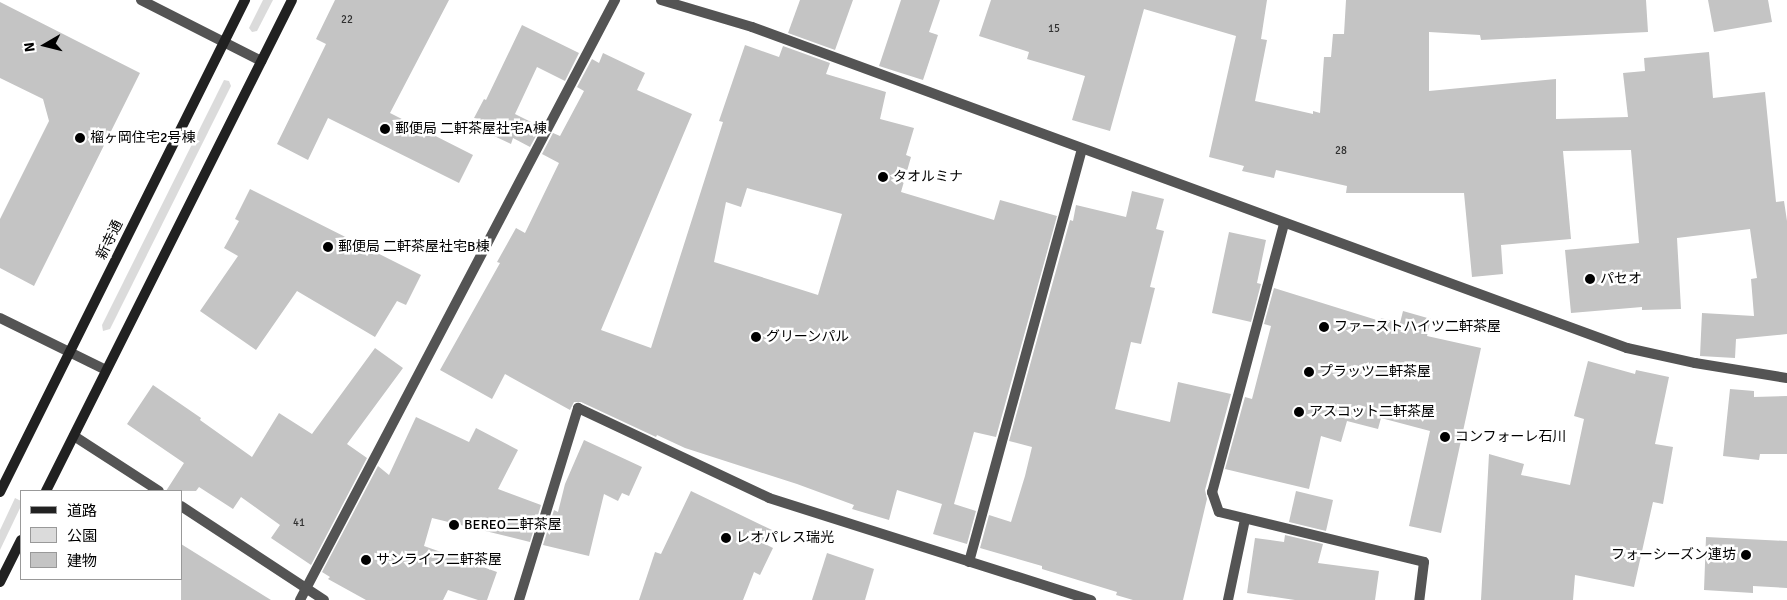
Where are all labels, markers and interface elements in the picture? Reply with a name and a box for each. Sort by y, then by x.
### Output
house number: 22 [341,13,353,27]
north arrow [20,20,70,70]
house number: 15 [1048,22,1060,36]
text: N [21,41,39,53]
place label: 郵便局 二軒茶屋社宅A棟 [395,121,547,137]
marker: 郵便局 二軒茶屋社宅A棟 [379,123,391,135]
place label: 榴ヶ岡住宅2号棟 [90,130,196,146]
marker: 榴ヶ岡住宅2号棟 [74,132,86,144]
house number: 28 [1335,144,1347,158]
place label: タオルミナ [893,169,963,185]
marker: タオルミナ [877,171,889,183]
street label: 新寺通 [93,217,127,263]
place label: 郵便局 二軒茶屋社宅B棟 [338,239,490,255]
marker: 郵便局 二軒茶屋社宅B棟 [322,241,334,253]
place label: パセオ [1600,271,1642,287]
marker: パセオ [1584,273,1596,285]
place label: ファーストハイツ二軒茶屋 [1334,319,1502,335]
marker: ファーストハイツ二軒茶屋 [1318,321,1330,333]
place label: グリーンパル [766,329,850,345]
marker: グリーンパル [750,331,762,343]
place label: プラッツ二軒茶屋 [1319,364,1431,380]
marker: プラッツ二軒茶屋 [1303,366,1315,378]
place label: アスコット二軒茶屋 [1309,404,1435,420]
marker: アスコット二軒茶屋 [1293,406,1305,418]
place label: コンフォーレ石川 [1455,429,1567,445]
marker: コンフォーレ石川 [1439,431,1451,443]
legend [20,490,182,580]
text: 道路 [67,502,97,520]
house number: 41 [293,516,305,530]
place label: BEREO二軒茶屋 [464,517,562,533]
marker: BEREO二軒茶屋 [448,519,460,531]
text: 公園 [67,527,97,545]
place label: レオパレス瑞光 [736,530,834,546]
marker: レオパレス瑞光 [720,532,732,544]
place label: フォーシーズン連坊 [1610,547,1736,563]
marker: フォーシーズン連坊 [1740,549,1752,561]
text: 建物 [67,552,97,570]
place label: サンライフ二軒茶屋 [376,552,502,568]
marker: サンライフ二軒茶屋 [360,554,372,566]

